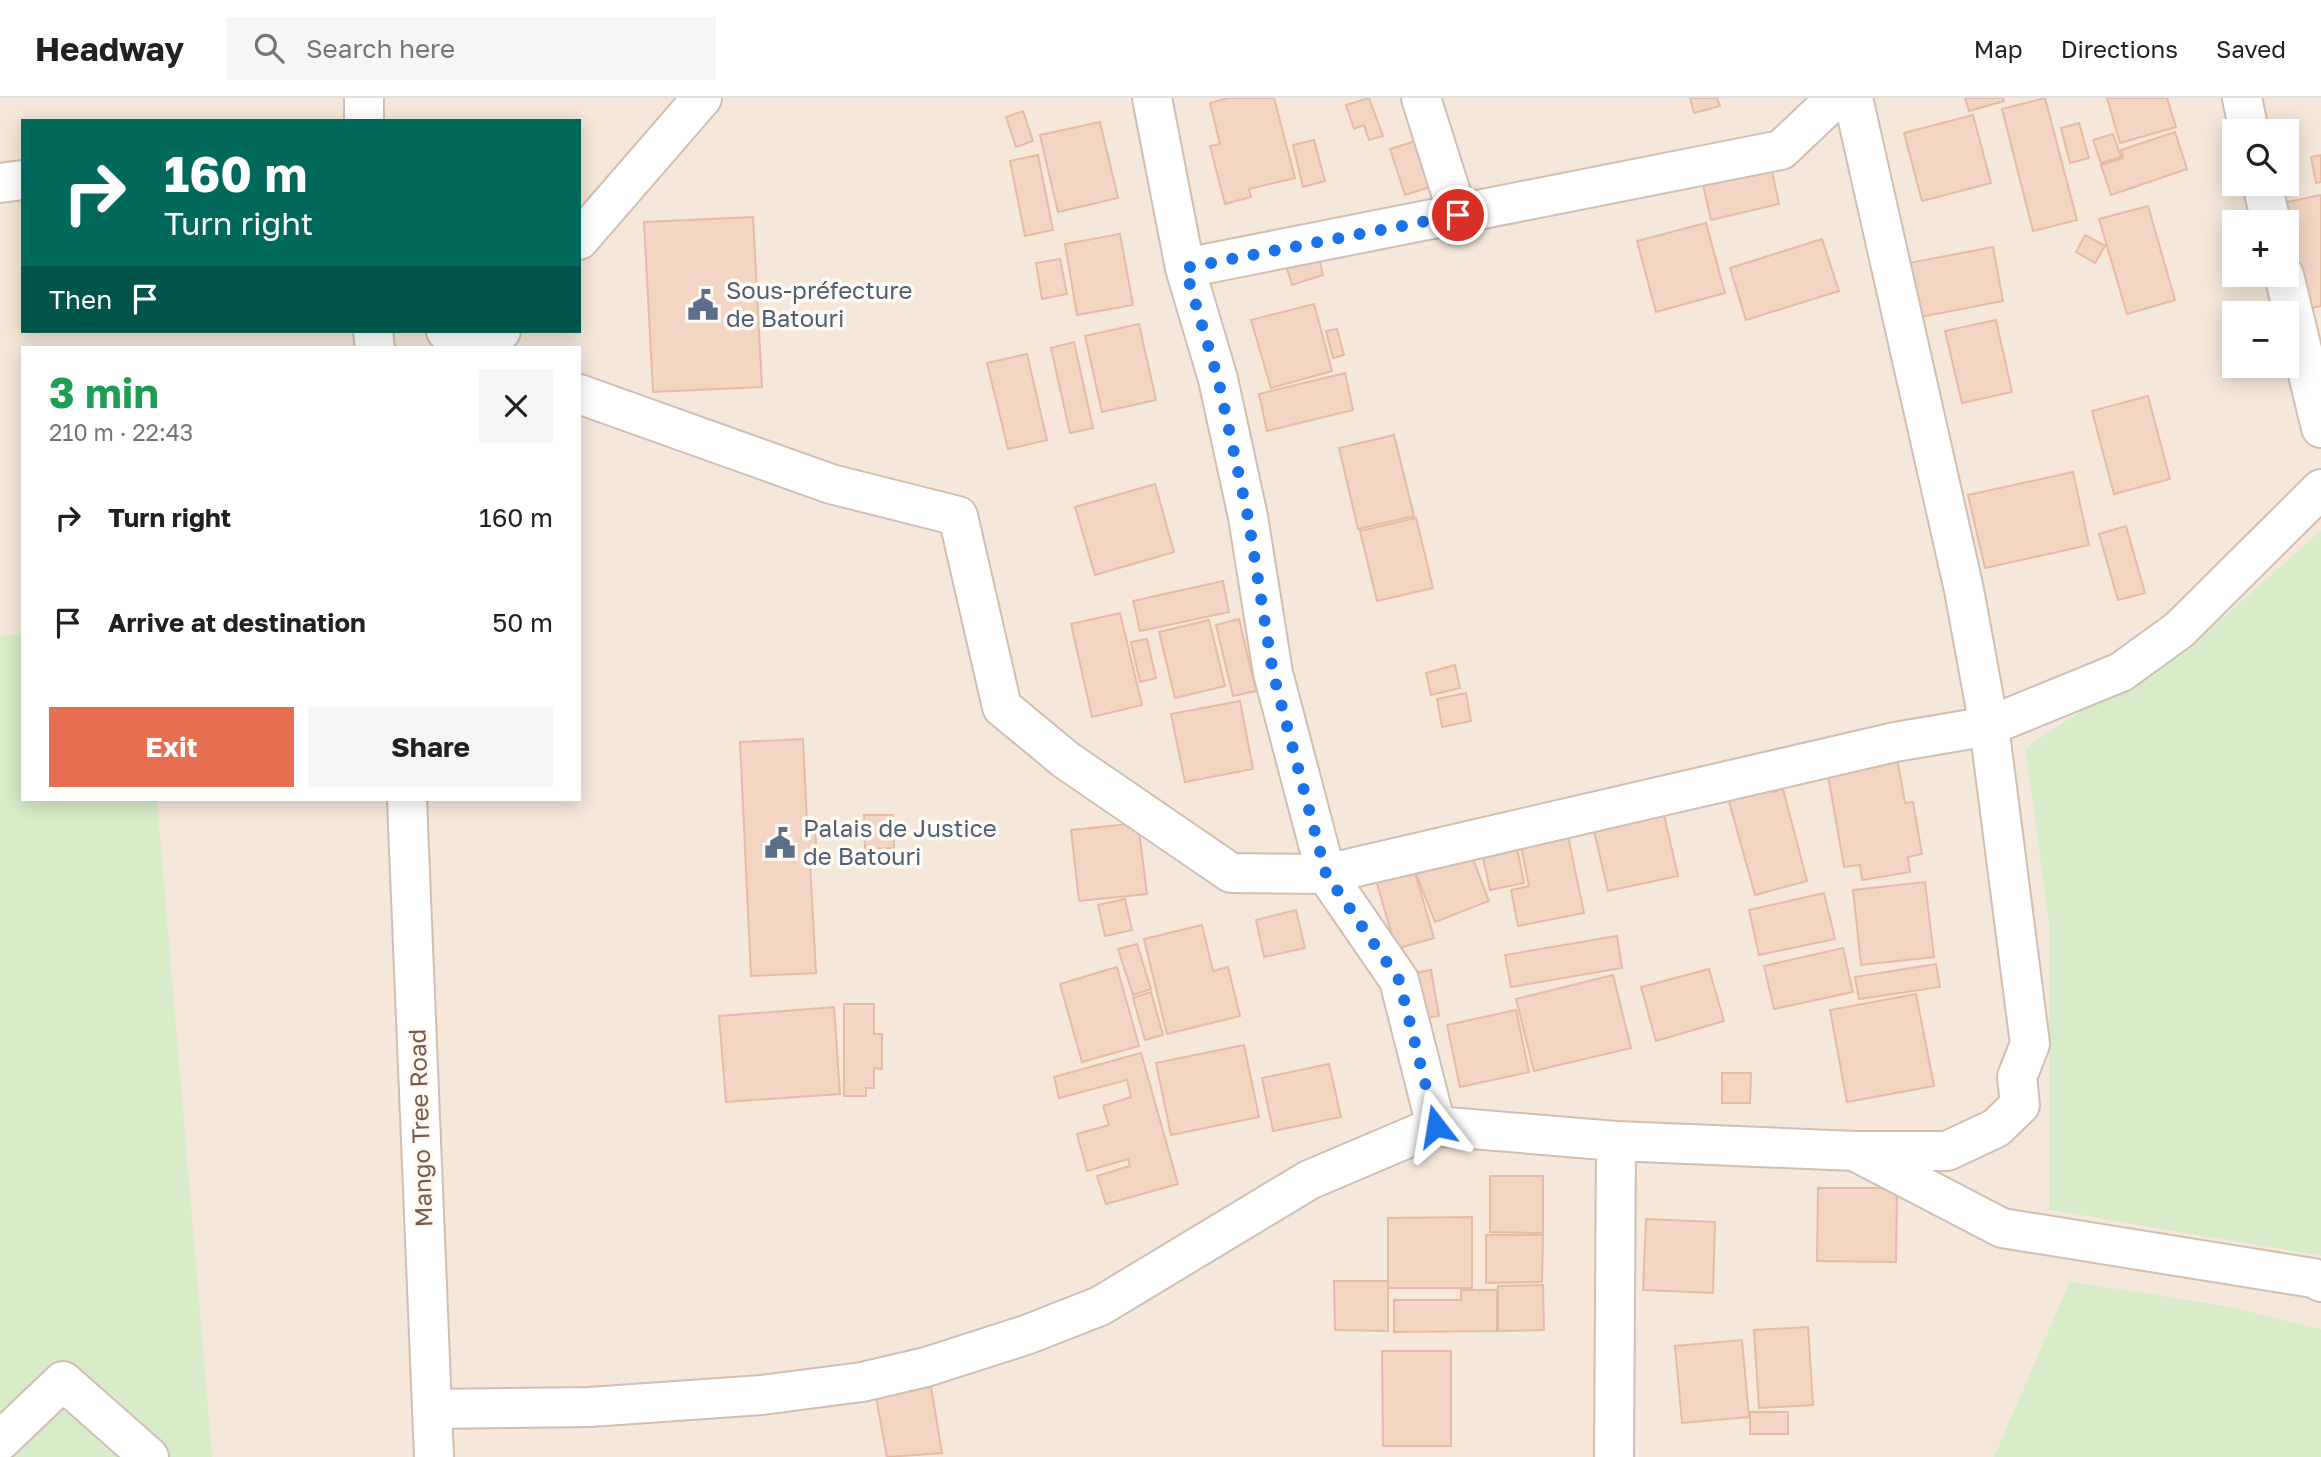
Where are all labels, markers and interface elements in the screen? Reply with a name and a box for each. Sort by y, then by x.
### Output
search box [226,17,716,80]
text: Headway [35,29,184,68]
icon: search [250,29,288,67]
text: Search here [306,33,455,64]
text: Map [1974,34,2023,63]
text: Directions [2061,34,2178,63]
text: Saved [2216,34,2286,63]
map controls [2222,119,2299,378]
button: search [2222,119,2299,196]
text: 160 m [164,144,307,203]
icon: right [49,147,140,238]
pin [1428,185,1488,245]
icon: arrive [1439,196,1477,234]
text: Turn right [164,204,313,242]
button: + [2222,210,2299,287]
place label: Sous-préfecture de Batouri [726,275,912,332]
icon: arrive [126,280,164,318]
text: Then [49,284,112,315]
public building icon: Sous-préfecture de Batouri [686,288,720,322]
button: − [2222,301,2299,378]
text: 3 min [49,367,159,417]
button: close [479,369,553,443]
text: 210 m · 22:43 [49,418,193,446]
icon: right [49,499,87,537]
text: Turn right [108,502,231,533]
text: 160 m [479,502,553,533]
icon: arrive [49,604,87,642]
text: Arrive at destination [108,607,366,638]
text: 50 m [492,607,553,638]
button: Exit [49,707,294,787]
button: Share [308,707,553,787]
place label: Palais de Justice de Batouri [803,813,997,870]
public building icon: Palais de Justice de Batouri [763,826,797,860]
street label: Mango Tree Road [402,1028,437,1228]
position arrow [1399,1089,1473,1163]

